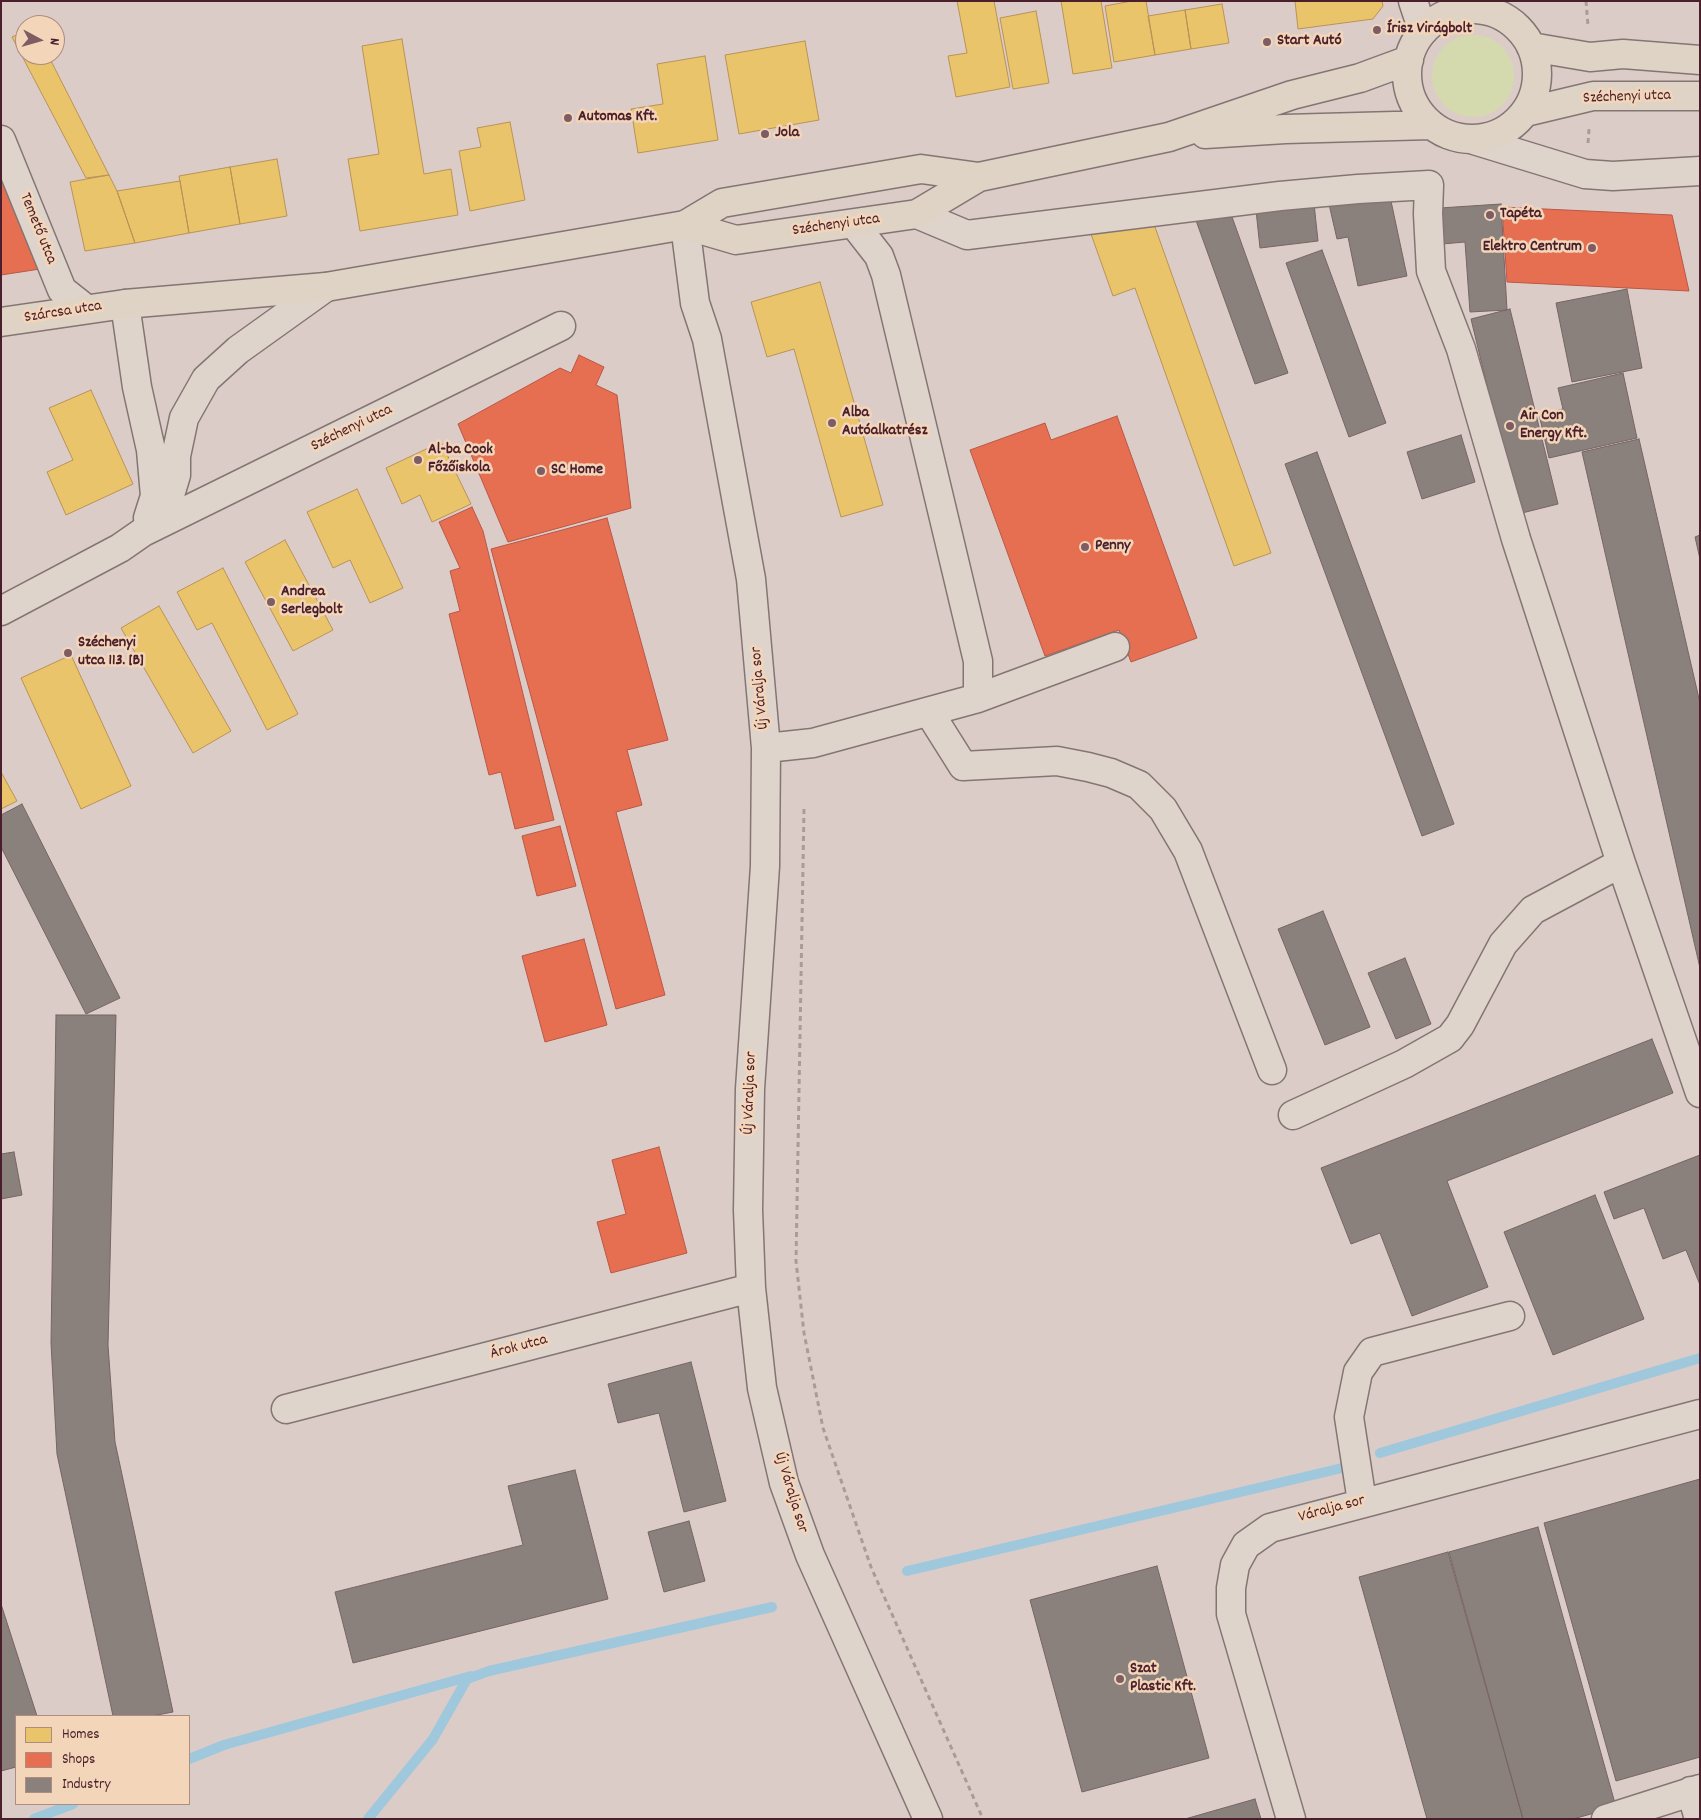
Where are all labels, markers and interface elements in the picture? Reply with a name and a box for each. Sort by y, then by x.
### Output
north arrow [15,15,65,65]
place label: Írisz Virágbolt [1387,20,1472,40]
marker: Írisz Virágbolt [1371,24,1383,36]
place label: Start Autó [1277,32,1342,52]
marker: Start Autó [1261,36,1273,48]
text: N [44,37,64,46]
street label: Széchenyi utca [1583,87,1671,109]
place label: Automas Kft. [578,108,657,128]
marker: Automas Kft. [562,112,574,124]
place label: Jola [775,124,799,144]
marker: Jola [759,128,771,140]
street label: Temető utca [14,191,60,267]
place label: Tapéta [1500,205,1542,225]
marker: Tapéta [1484,209,1496,221]
street label: Széchenyi utca [791,210,881,242]
place label: Elektro Centrum [1483,238,1582,258]
marker: Elektro Centrum [1586,242,1598,254]
street label: Szárcsa utca [23,297,103,329]
street label: Széchenyi utca [308,401,396,457]
place label: Alba Autóalkatrész [842,404,928,442]
place label: Air Con Energy Kft. [1520,407,1586,445]
marker: Alba Autóalkatrész [826,417,838,429]
marker: Air Con Energy Kft. [1504,420,1516,432]
place label: Al-ba Cook Főzőiskola [428,441,493,479]
marker: Al-ba Cook Főzőiskola [412,454,424,466]
place label: SC Home [551,461,603,481]
marker: SC Home [535,465,547,477]
place label: Penny [1095,537,1131,557]
marker: Penny [1079,541,1091,553]
place label: Andrea Serlegbolt [281,583,343,621]
marker: Andrea Serlegbolt [265,596,277,608]
place label: Széchenyi utca 113. [B] [78,634,144,672]
street label: Új Váralja sor [748,646,774,730]
marker: Széchenyi utca 113. [B] [62,647,74,659]
street label: Új Váralja sor [740,1051,762,1135]
street label: Árok utca [488,1331,550,1365]
street label: Új Váralja sor [769,1450,811,1536]
street label: Váralja sor [1297,1492,1367,1528]
place label: Szat Plastic Kft. [1130,1660,1196,1698]
marker: Szat Plastic Kft. [1114,1673,1126,1685]
legend [15,1715,190,1805]
text: Homes [62,1724,100,1746]
text: Shops [62,1749,95,1771]
text: Industry [62,1774,111,1796]

